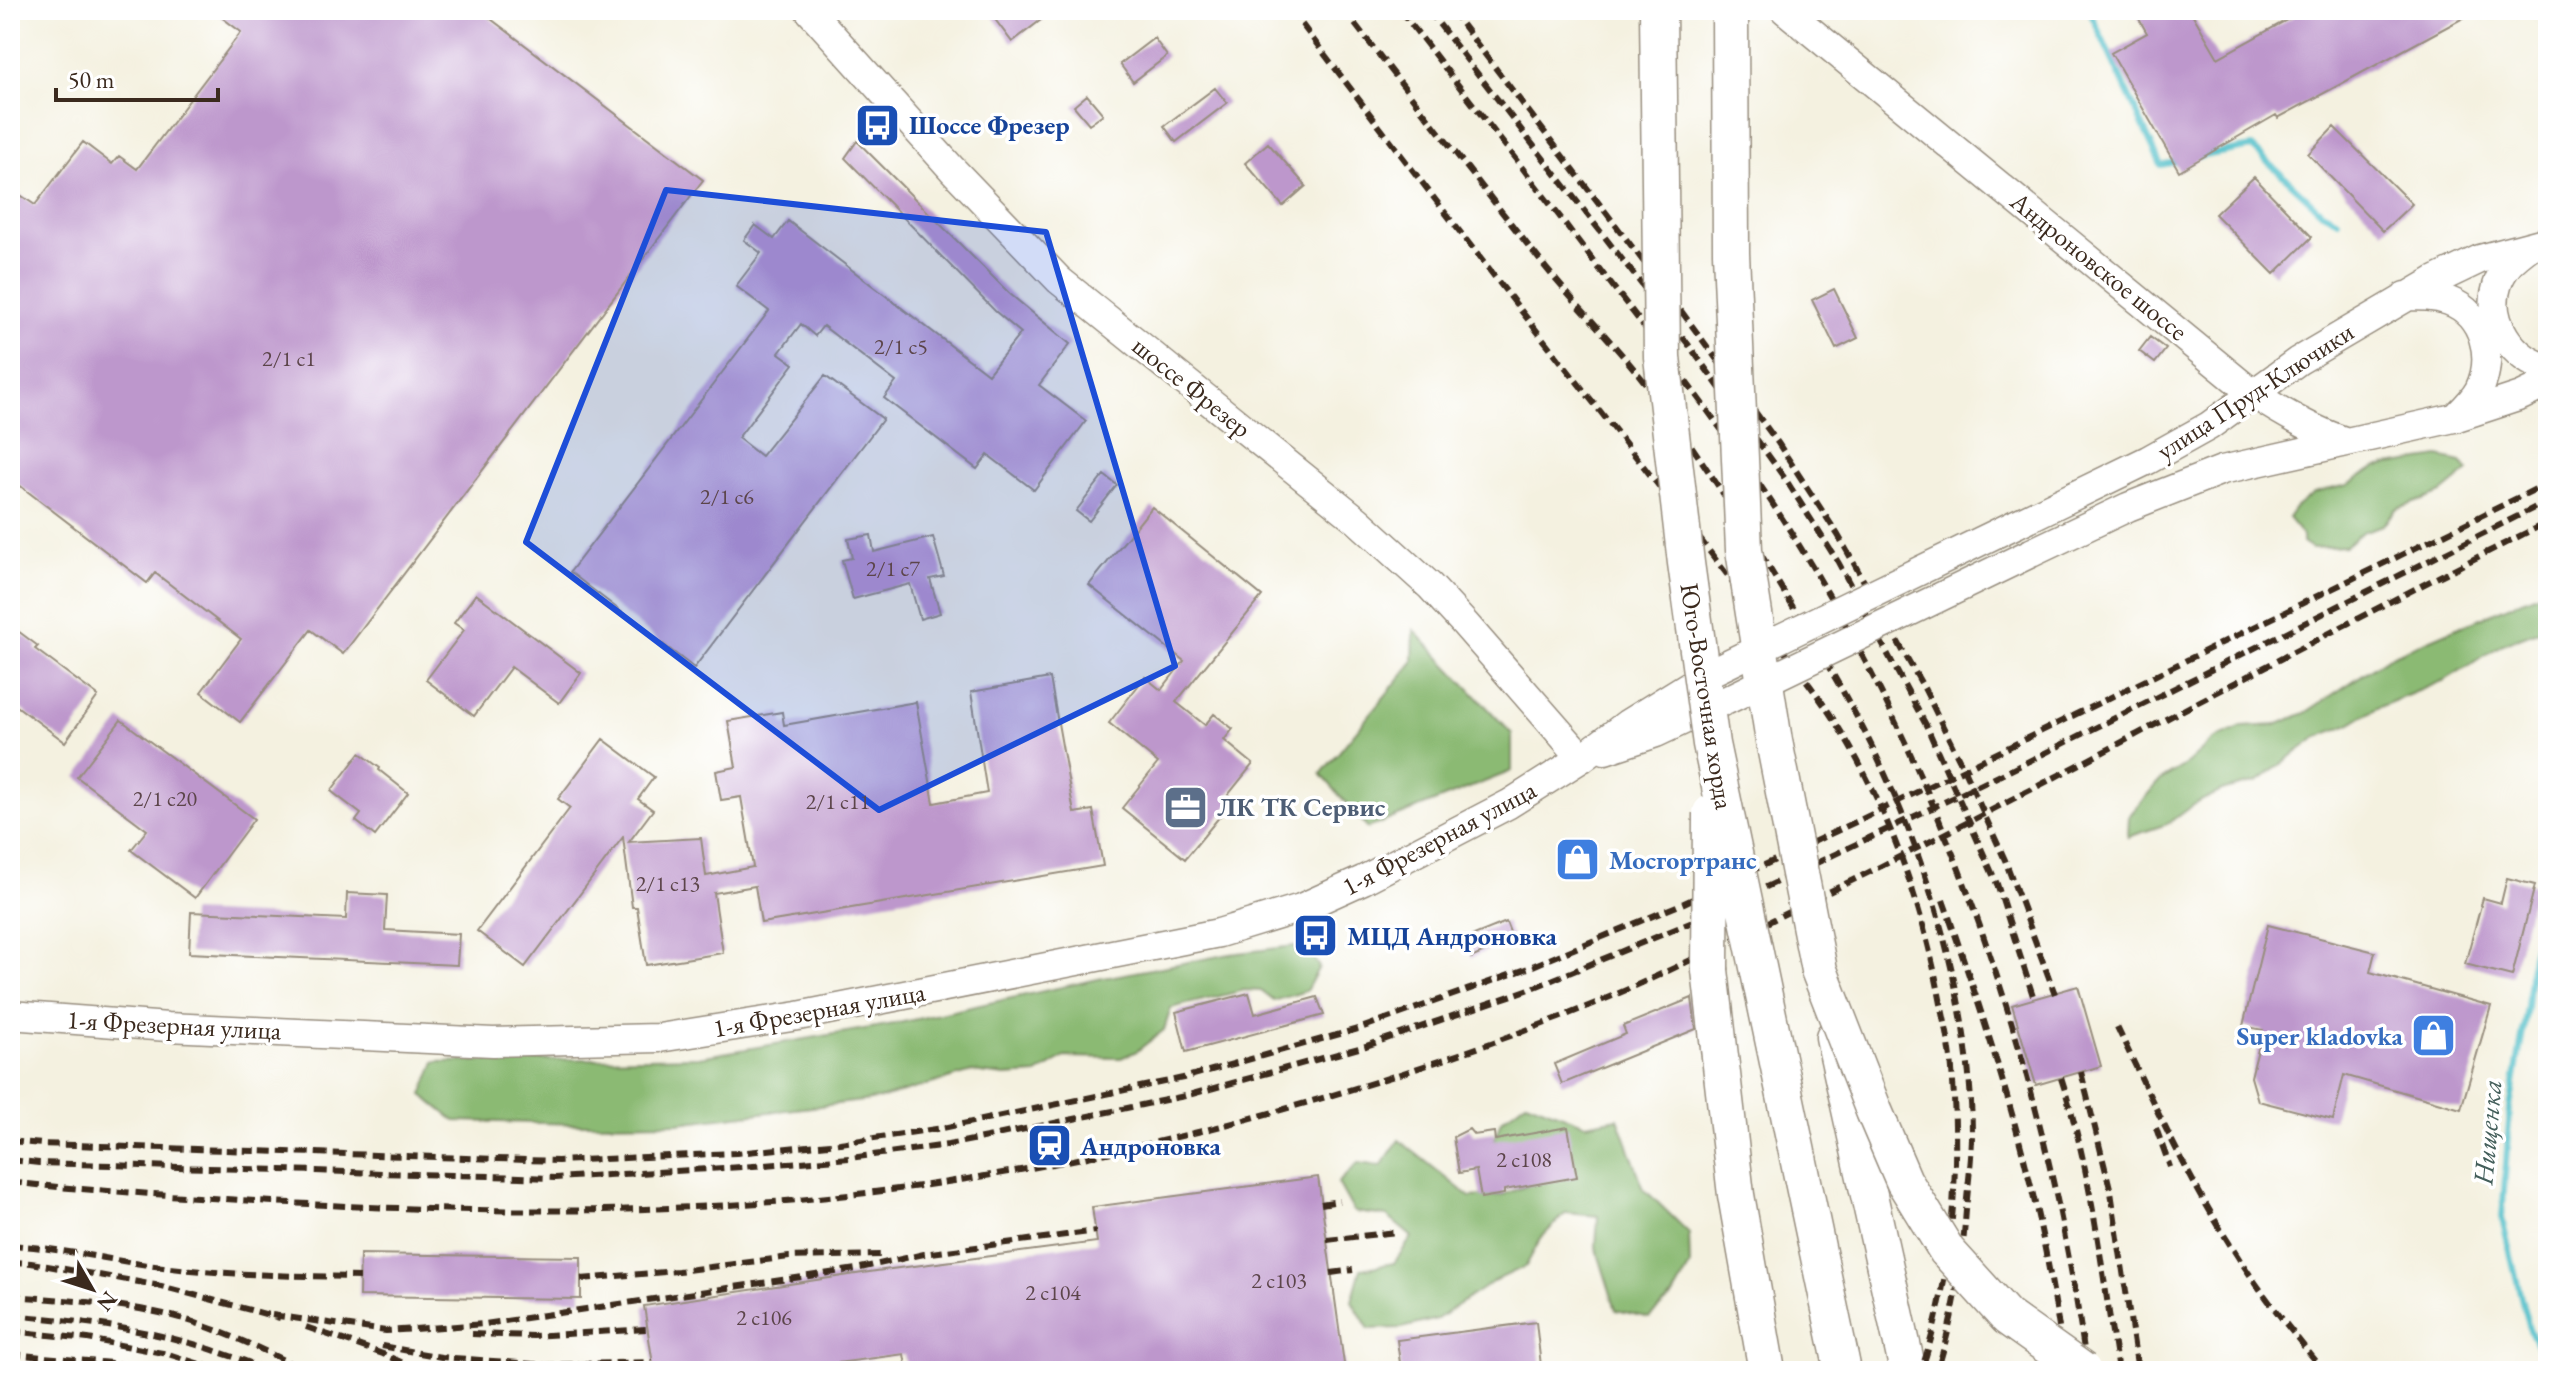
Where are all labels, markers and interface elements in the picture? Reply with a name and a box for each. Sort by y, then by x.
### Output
scale bar [56,52,218,102]
text: 50 m [68,64,115,95]
bus stop icon: Шоссе Фрезер [854,101,902,149]
place label: Шоссе Фрезер [909,108,1070,142]
street label: Андроновское шоссе [2003,183,2195,348]
street label: улица Пруд-Ключики [2150,314,2360,467]
street label: шоссе Фрезер [1126,329,1258,445]
house number: 2/1 с5 [874,332,928,361]
house number: 2/1 с1 [262,344,316,373]
house number: 2/1 с6 [700,482,754,511]
house number: 2/1 с7 [866,554,920,583]
street label: Юго-Восточная хорда [1672,580,1742,812]
street label: 1-я Фрезерная улица [1336,772,1542,903]
office icon: ЛК ТК Сервис [1162,783,1210,831]
house number: 2/1 c20 [133,784,198,813]
house number: 2/1 с11 [806,787,870,816]
place label: ЛК ТК Сервис [1217,790,1386,824]
shop icon: Мосгортранс [1554,836,1602,884]
place label: Мосгортранс [1609,843,1757,877]
house number: 2/1 с13 [636,869,700,898]
bus stop icon: МЦД Андроновка [1292,912,1340,960]
place label: МЦД Андроновка [1347,919,1558,953]
street label: 1-я Фрезерная улица [710,974,928,1045]
street label: 1-я Фрезерная улица [66,1002,283,1048]
shop icon: Super kladovka [2410,1012,2458,1060]
place label: Super kladovka [2236,1019,2404,1053]
water label: Нищенка [2464,1078,2510,1187]
station icon: Андроновка [1025,1122,1073,1170]
place label: Андроновка [1079,1129,1222,1163]
house number: 2 с108 [1496,1145,1552,1174]
north arrow [52,1249,132,1329]
house number: 2 с103 [1251,1266,1307,1295]
house number: 2 с104 [1025,1278,1081,1307]
text: N [90,1285,124,1317]
house number: 2 с106 [736,1303,792,1332]

